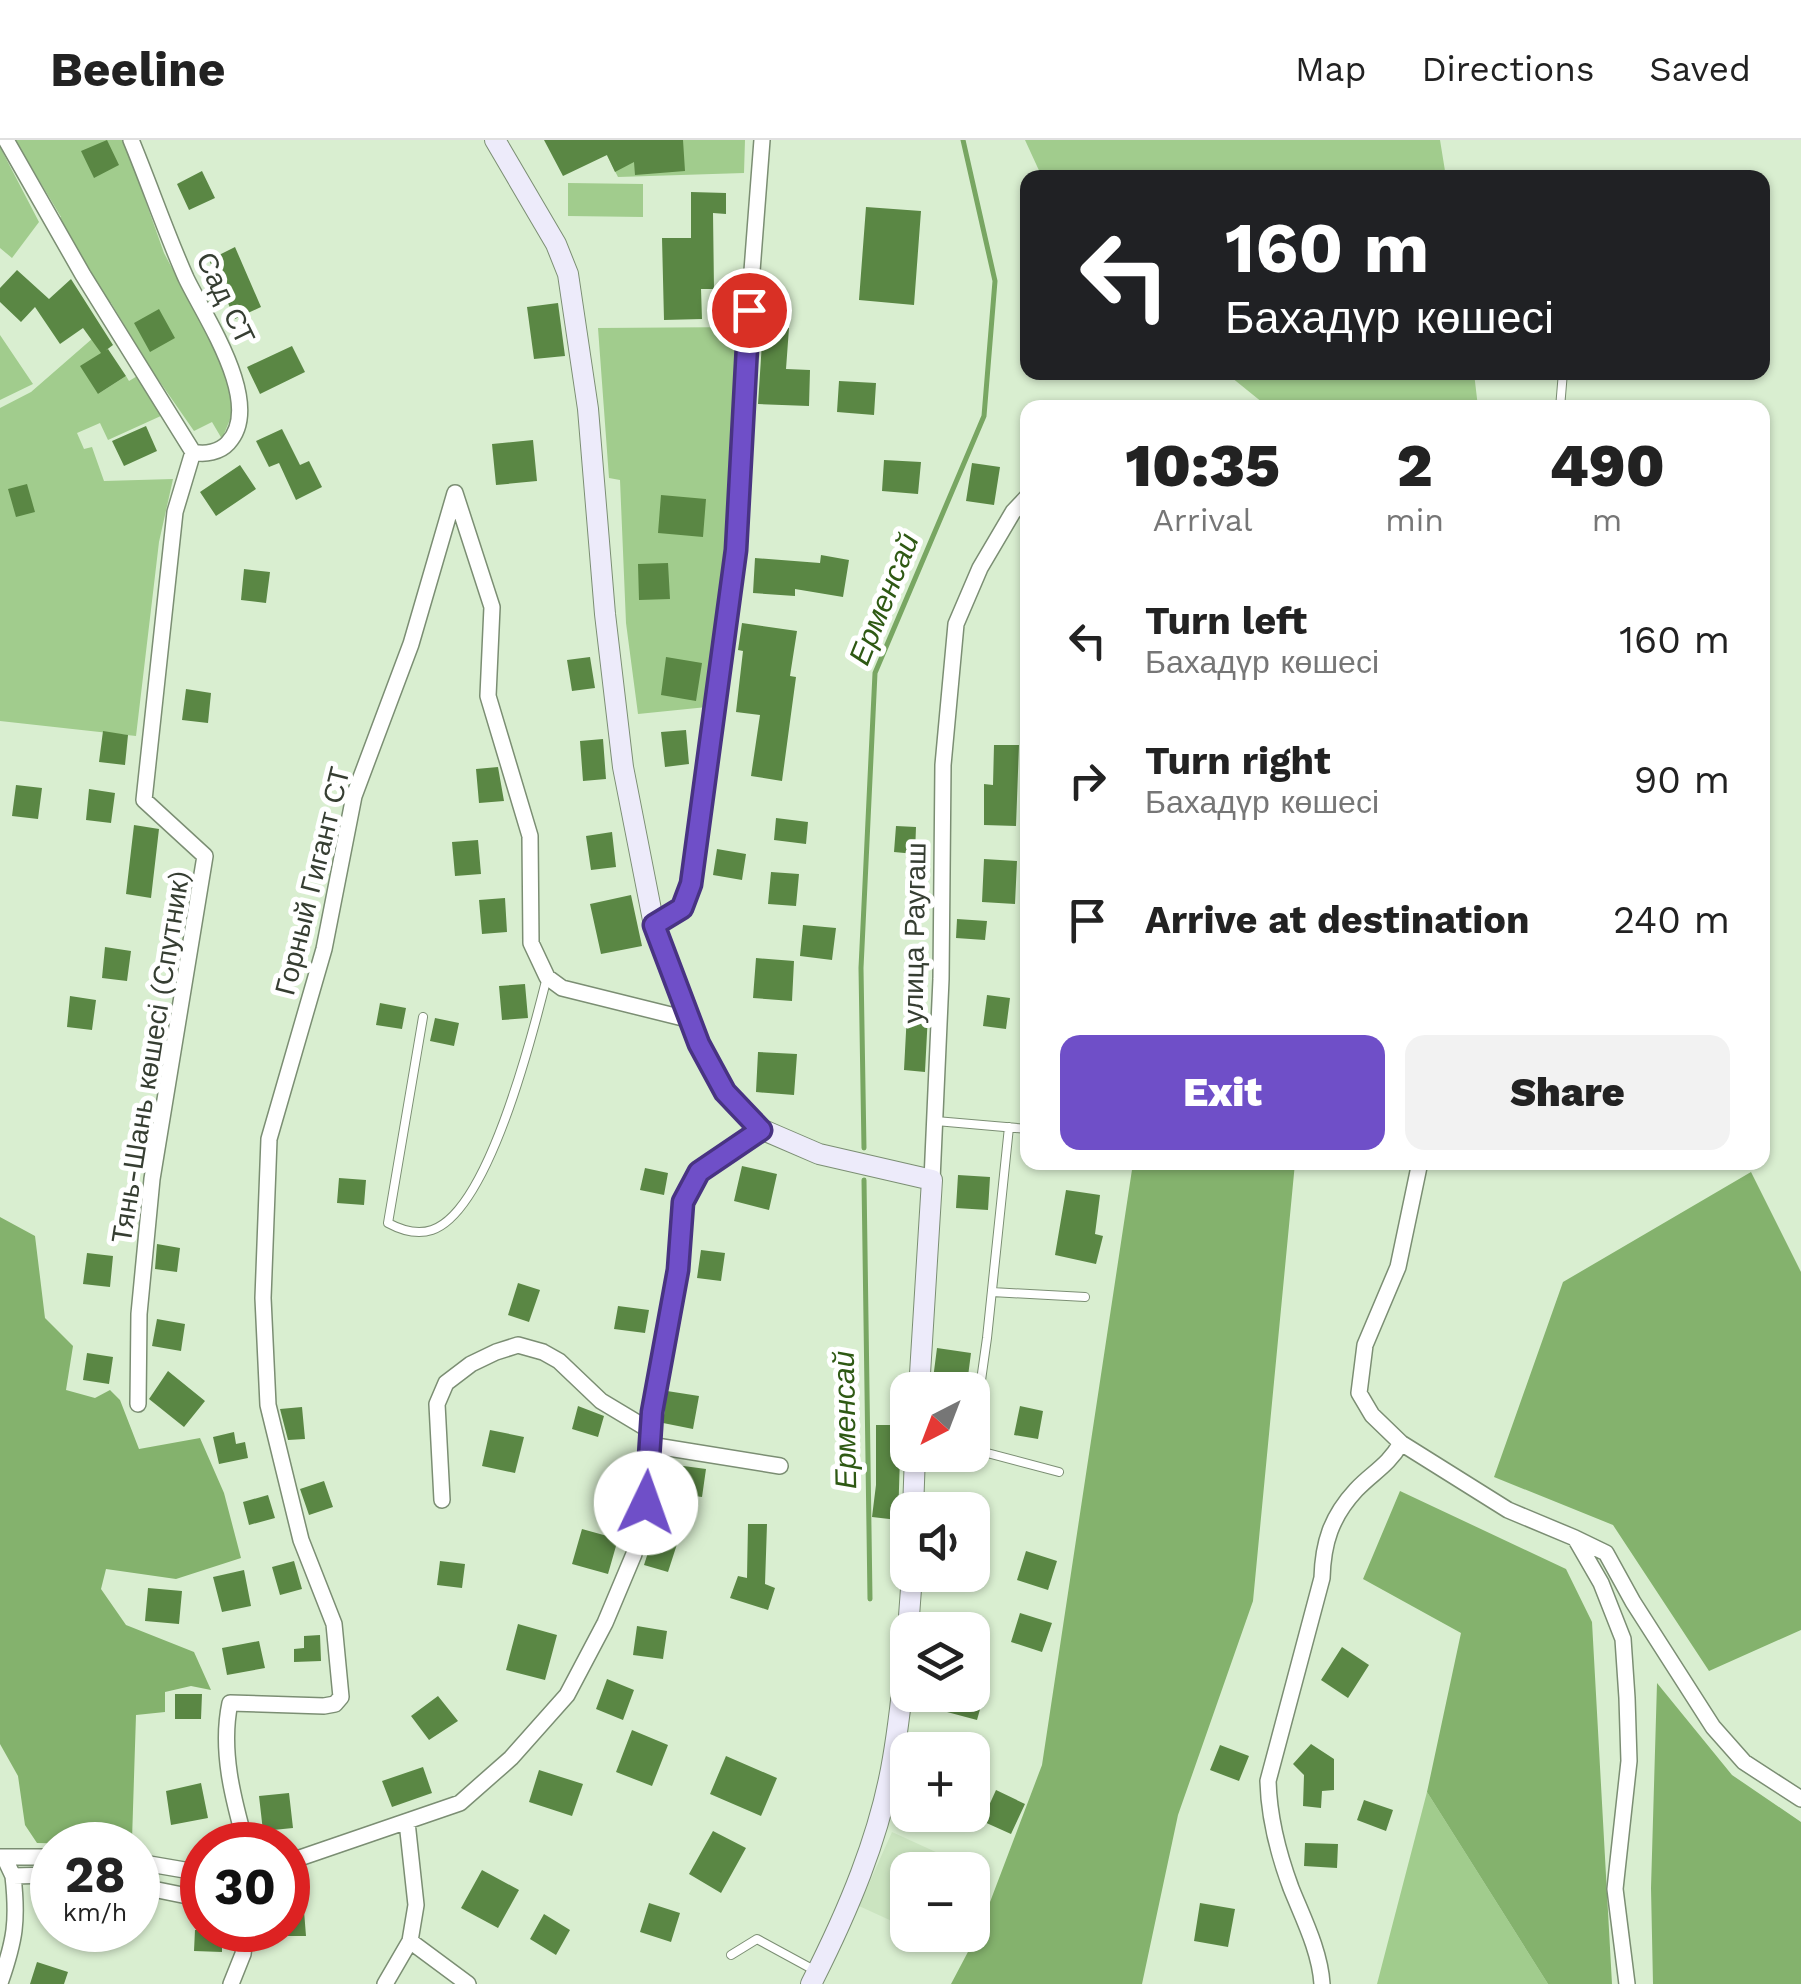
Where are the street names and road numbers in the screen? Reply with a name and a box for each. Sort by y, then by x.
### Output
street label: Сад СТ [189,247,262,350]
street label: Горный Гигант СТ [268,764,357,999]
street label: улица Раугаш [896,842,933,1024]
street label: Тянь-Шань көшесі (Спутник) [105,868,196,1246]

